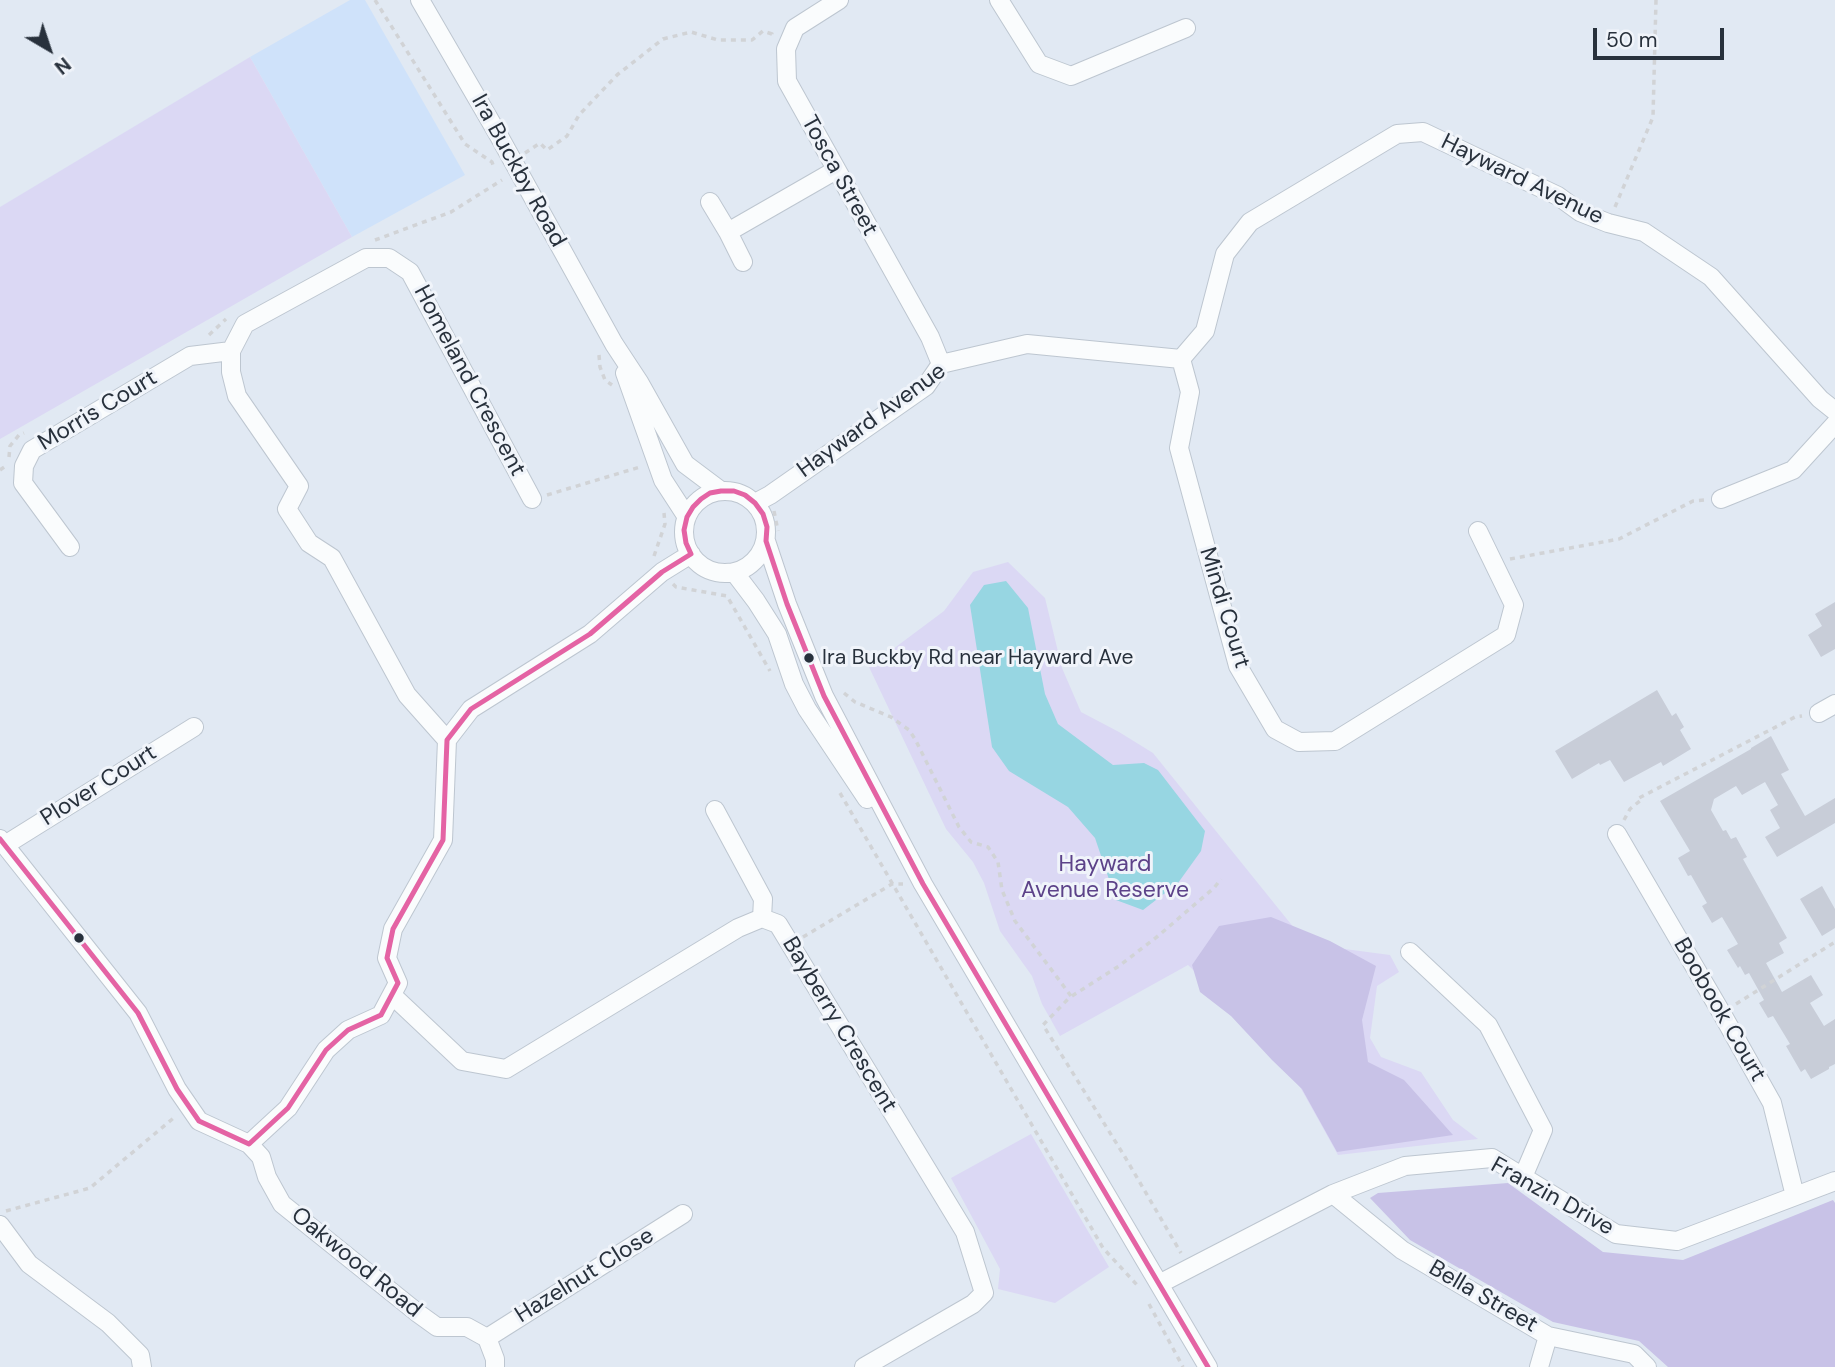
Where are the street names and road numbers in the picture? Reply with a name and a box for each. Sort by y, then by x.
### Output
street label: Ira Buckby Road [465,90,571,252]
street label: Tosca Street [795,111,883,241]
street label: Hayward Avenue [1436,129,1608,231]
street label: Homeland Crescent [407,281,531,481]
street label: Hayward Avenue [792,358,952,484]
street label: Morris Court [33,365,163,457]
street label: Mindi Court [1193,544,1255,672]
street label: Plover Court [36,739,162,833]
street label: Bayberry Crescent [776,932,902,1118]
street label: Boobook Court [1667,933,1771,1087]
street label: Franzin Drive [1486,1152,1618,1242]
street label: Oakwood Road [285,1202,427,1324]
street label: Hazelnut Close [511,1222,659,1330]
street label: Bella Street [1424,1255,1542,1339]

